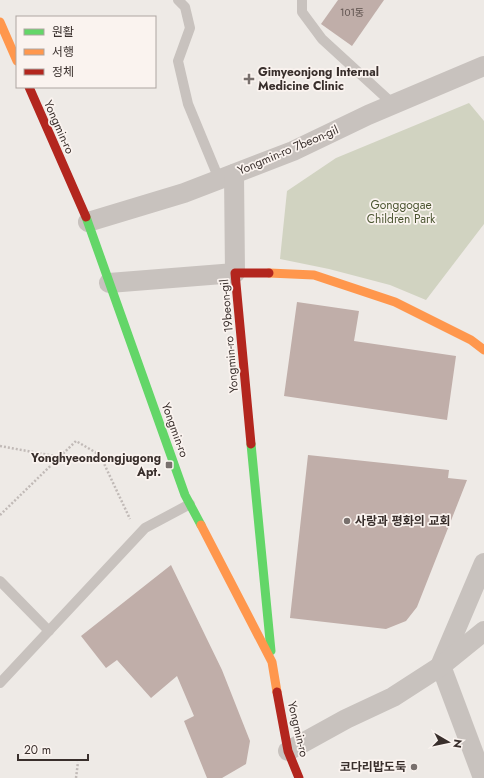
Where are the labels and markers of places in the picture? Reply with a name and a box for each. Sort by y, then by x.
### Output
place label: Gimyeonjong Internal Medicine Clinic [258,63,379,95]
marker: Gimyeonjong Internal Medicine Clinic [243,73,255,85]
place label: Yonghyeondongjugong Apt. [30,449,161,481]
marker: Yonghyeondongjugong Apt. [164,460,174,470]
place label: 사랑과 평화의 교회 [355,512,451,530]
marker: 사랑과 평화의 교회 [342,516,352,526]
place label: 코다리밥도둑 [340,758,406,776]
marker: 코다리밥도둑 [409,762,419,772]

